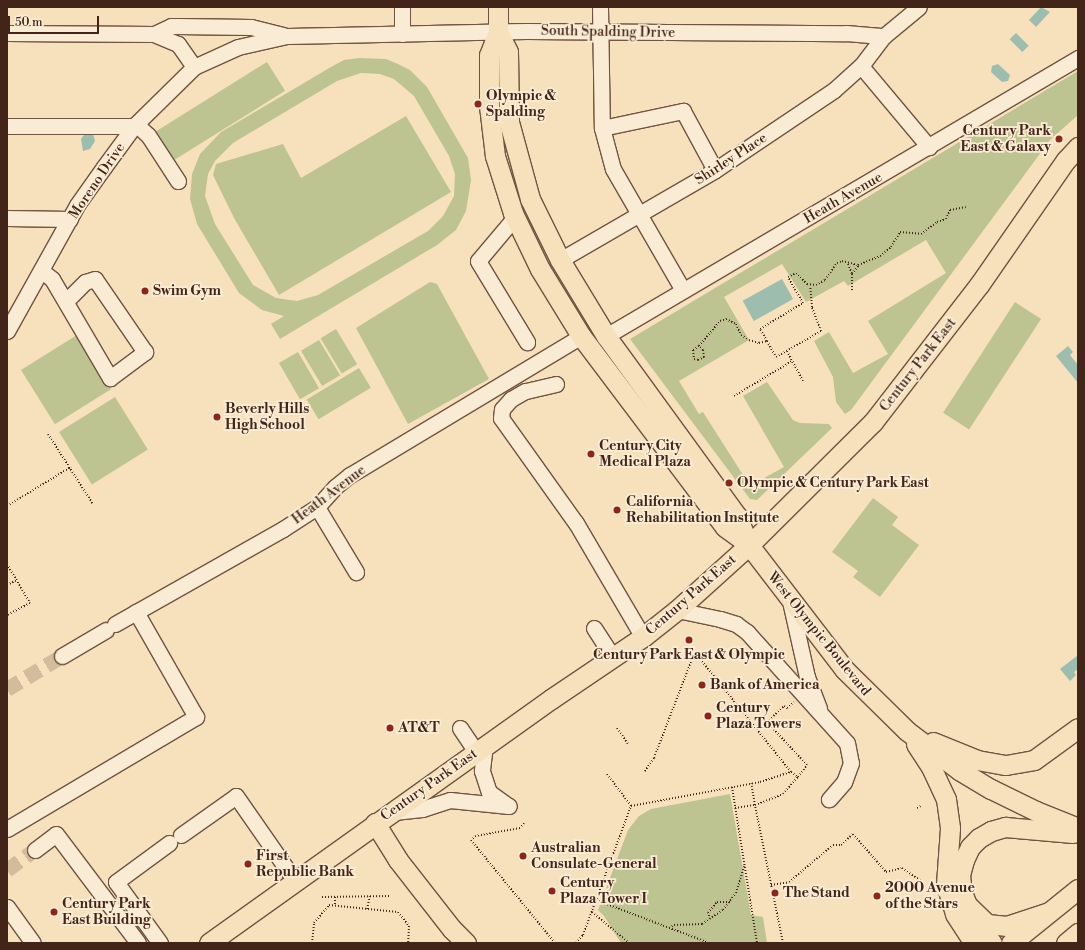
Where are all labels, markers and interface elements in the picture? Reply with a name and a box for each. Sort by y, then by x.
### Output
scale bar [10,8,101,34]
text: 50 m [15,15,43,30]
street label: South Spalding Drive [541,22,675,42]
place label: Olympic & Spalding [486,88,556,120]
marker: Olympic & Spalding [473,99,483,109]
place label: Century Park East & Galaxy [960,123,1051,156]
street label: Shirley Place [692,129,770,189]
marker: Century Park East & Galaxy [1054,134,1064,144]
street label: Moreno Drive [65,140,129,222]
street label: Heath Avenue [801,169,885,227]
place label: Swim Gym [153,283,221,299]
marker: Swim Gym [140,286,150,296]
street label: Century Park East [876,315,960,415]
place label: Beverly Hills High School [225,401,309,434]
marker: Beverly Hills High School [212,412,222,422]
place label: Century City Medical Plaza [599,438,691,470]
marker: Century City Medical Plaza [586,449,596,459]
street label: Heath Avenue [289,462,369,528]
place label: Olympic & Century Park East [737,475,929,491]
marker: Olympic & Century Park East [724,478,734,488]
place label: California Rehabilitation Institute [626,494,779,526]
marker: California Rehabilitation Institute [611,504,623,516]
street label: Century Park East [642,551,740,639]
street label: West Olympic Boulevard [764,569,874,699]
marker: Century Park East & Olympic [684,635,694,645]
place label: Century Park East & Olympic [593,647,785,663]
place label: Bank of America [710,677,820,693]
marker: Bank of America [697,680,707,690]
place label: Century Plaza Towers [716,700,801,732]
marker: Century Plaza Towers [703,711,713,721]
place label: AT&T [398,720,440,736]
marker: AT&T [385,723,395,733]
street label: Century Park East [377,745,481,825]
place label: Australian Consulate-General [531,840,657,872]
place label: First Republic Bank [256,848,354,880]
marker: Australian Consulate-General [518,851,528,861]
marker: First Republic Bank [243,859,253,869]
place label: Century Plaza Tower I [560,875,647,908]
place label: 2000 Avenue of the Stars [885,880,975,912]
place label: The Stand [783,885,850,901]
marker: Century Plaza Tower I [547,886,557,896]
marker: The Stand [770,888,780,898]
marker: 2000 Avenue of the Stars [872,891,882,901]
place label: Century Park East Building [62,896,151,928]
marker: Century Park East Building [49,907,59,917]

